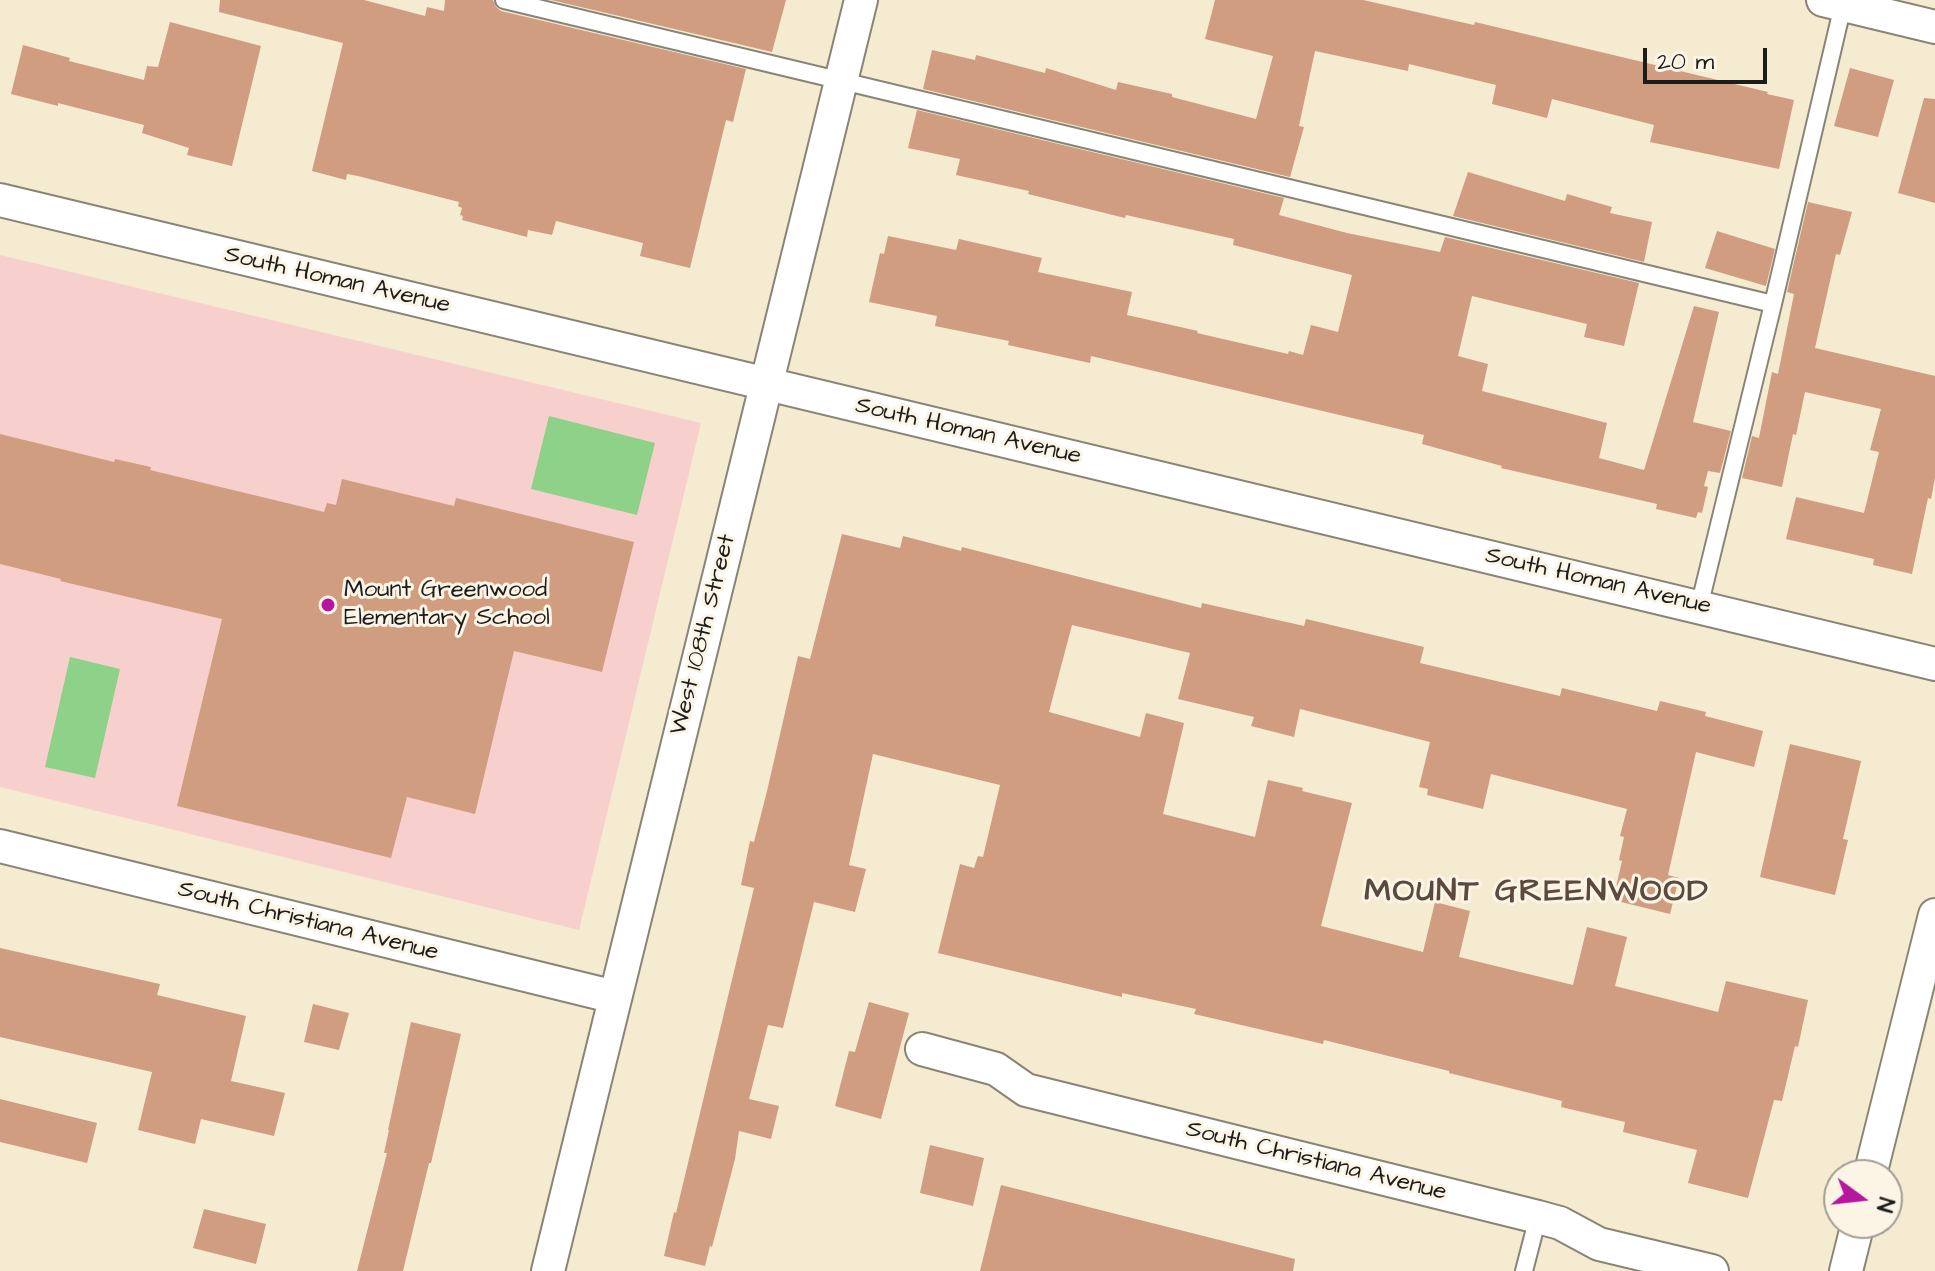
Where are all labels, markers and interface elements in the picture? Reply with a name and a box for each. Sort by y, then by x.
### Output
scale bar [1647,32,1771,82]
text: 20 m [1657,45,1714,79]
street label: South Homan Avenue [221,241,453,321]
street label: South Homan Avenue [852,392,1084,472]
street label: West 108th Street [665,532,743,738]
street label: South Homan Avenue [1482,542,1714,622]
place label: Mount Greenwood Elementary School [344,577,550,633]
marker: Mount Greenwood Elementary School [319,596,337,614]
district label: MOUNT GREENWOOD [1364,874,1710,912]
street label: South Christiana Avenue [175,876,441,968]
street label: South Christiana Avenue [1183,1116,1449,1208]
north arrow [1823,1159,1903,1239]
text: N [1868,1194,1901,1215]

